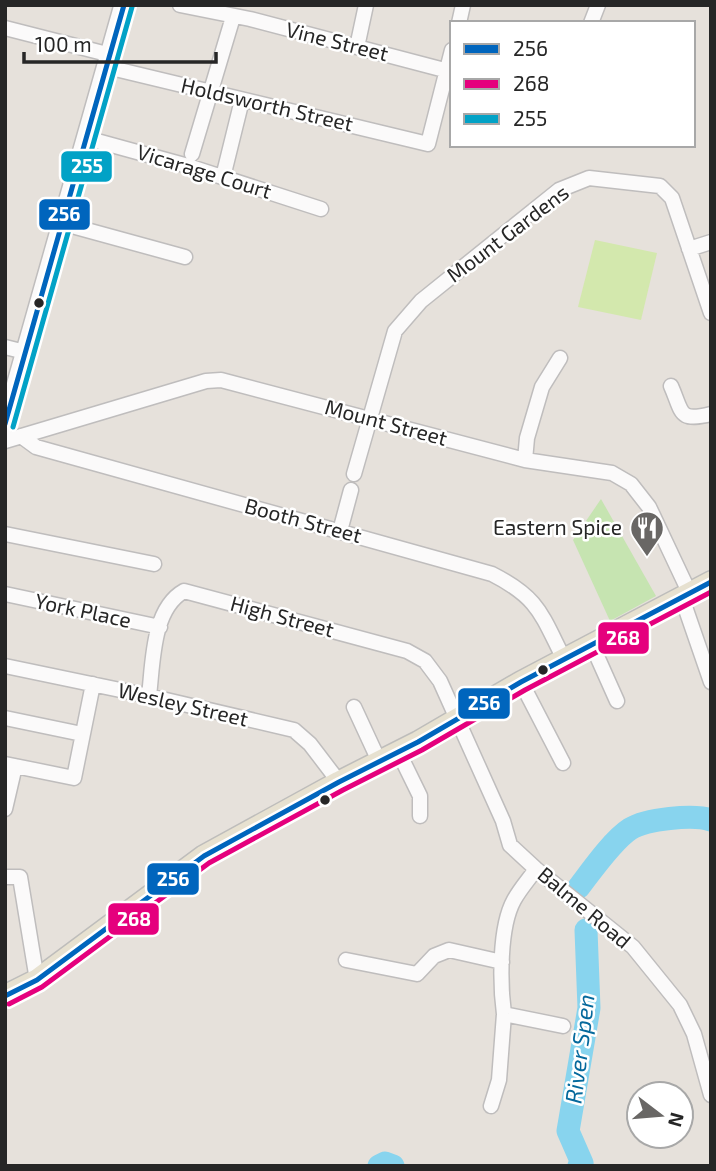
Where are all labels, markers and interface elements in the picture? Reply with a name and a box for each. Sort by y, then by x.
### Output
street label: Vine Street [284,16,391,65]
scale bar [24,21,217,65]
legend [450,21,695,147]
text: 100 m [35,31,92,56]
text: 256 [513,35,548,60]
text: 268 [513,70,550,95]
street label: Holdsworth Street [179,72,356,135]
text: 255 [513,105,547,130]
street label: Vicarage Court [134,138,275,203]
line badge: 255 [60,150,113,183]
text: 255 [71,154,103,177]
street label: Mount Gardens [441,179,573,287]
line badge: 256 [38,198,91,231]
text: 256 [48,202,80,225]
unlabelled marker [32,296,46,310]
street label: Mount Street [323,393,450,450]
street label: Booth Street [242,492,365,547]
restaurant icon: Eastern Spice [628,509,666,558]
place label: Eastern Spice [493,514,622,539]
street label: York Place [33,587,134,632]
street label: High Street [228,590,337,641]
line badge: 268 [597,621,650,655]
text: 268 [606,626,640,649]
unlabelled marker [536,663,550,677]
street label: Wesley Street [116,676,251,731]
line badge: 256 [457,687,511,720]
text: 256 [468,691,500,714]
unlabelled marker [318,793,332,807]
street label: Balme Road [533,861,636,953]
line badge: 256 [146,862,200,896]
text: 256 [157,867,189,890]
line badge: 268 [107,902,160,936]
text: 268 [117,907,151,930]
water label: River Spen [558,993,600,1105]
north arrow [625,1080,695,1150]
text: N [664,1110,690,1130]

